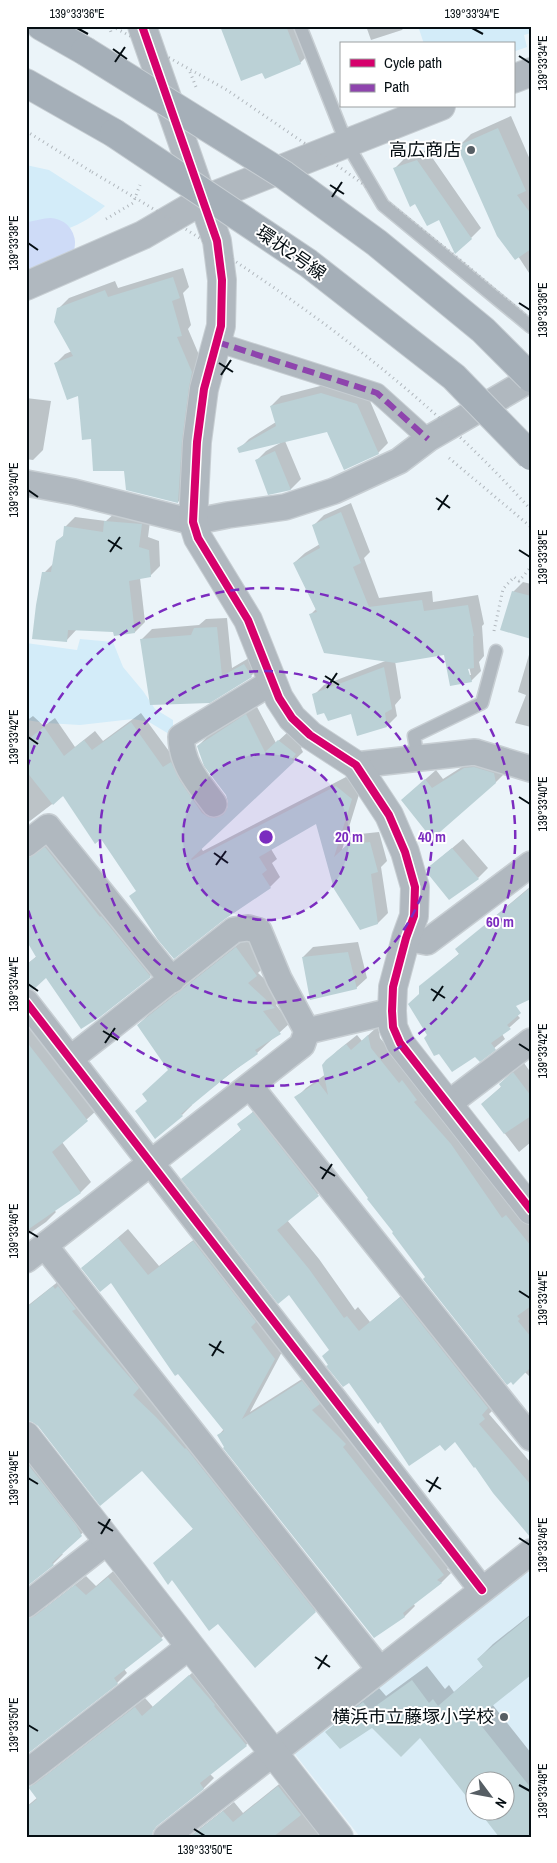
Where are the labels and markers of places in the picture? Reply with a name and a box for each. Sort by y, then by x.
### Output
place label: 高広商店 [389,137,461,162]
marker: 高広商店 [465,144,477,156]
centre of rings [257,828,275,846]
place label: 横浜市立藤塚小学校 [332,1704,494,1729]
marker: 横浜市立藤塚小学校 [498,1711,510,1723]

